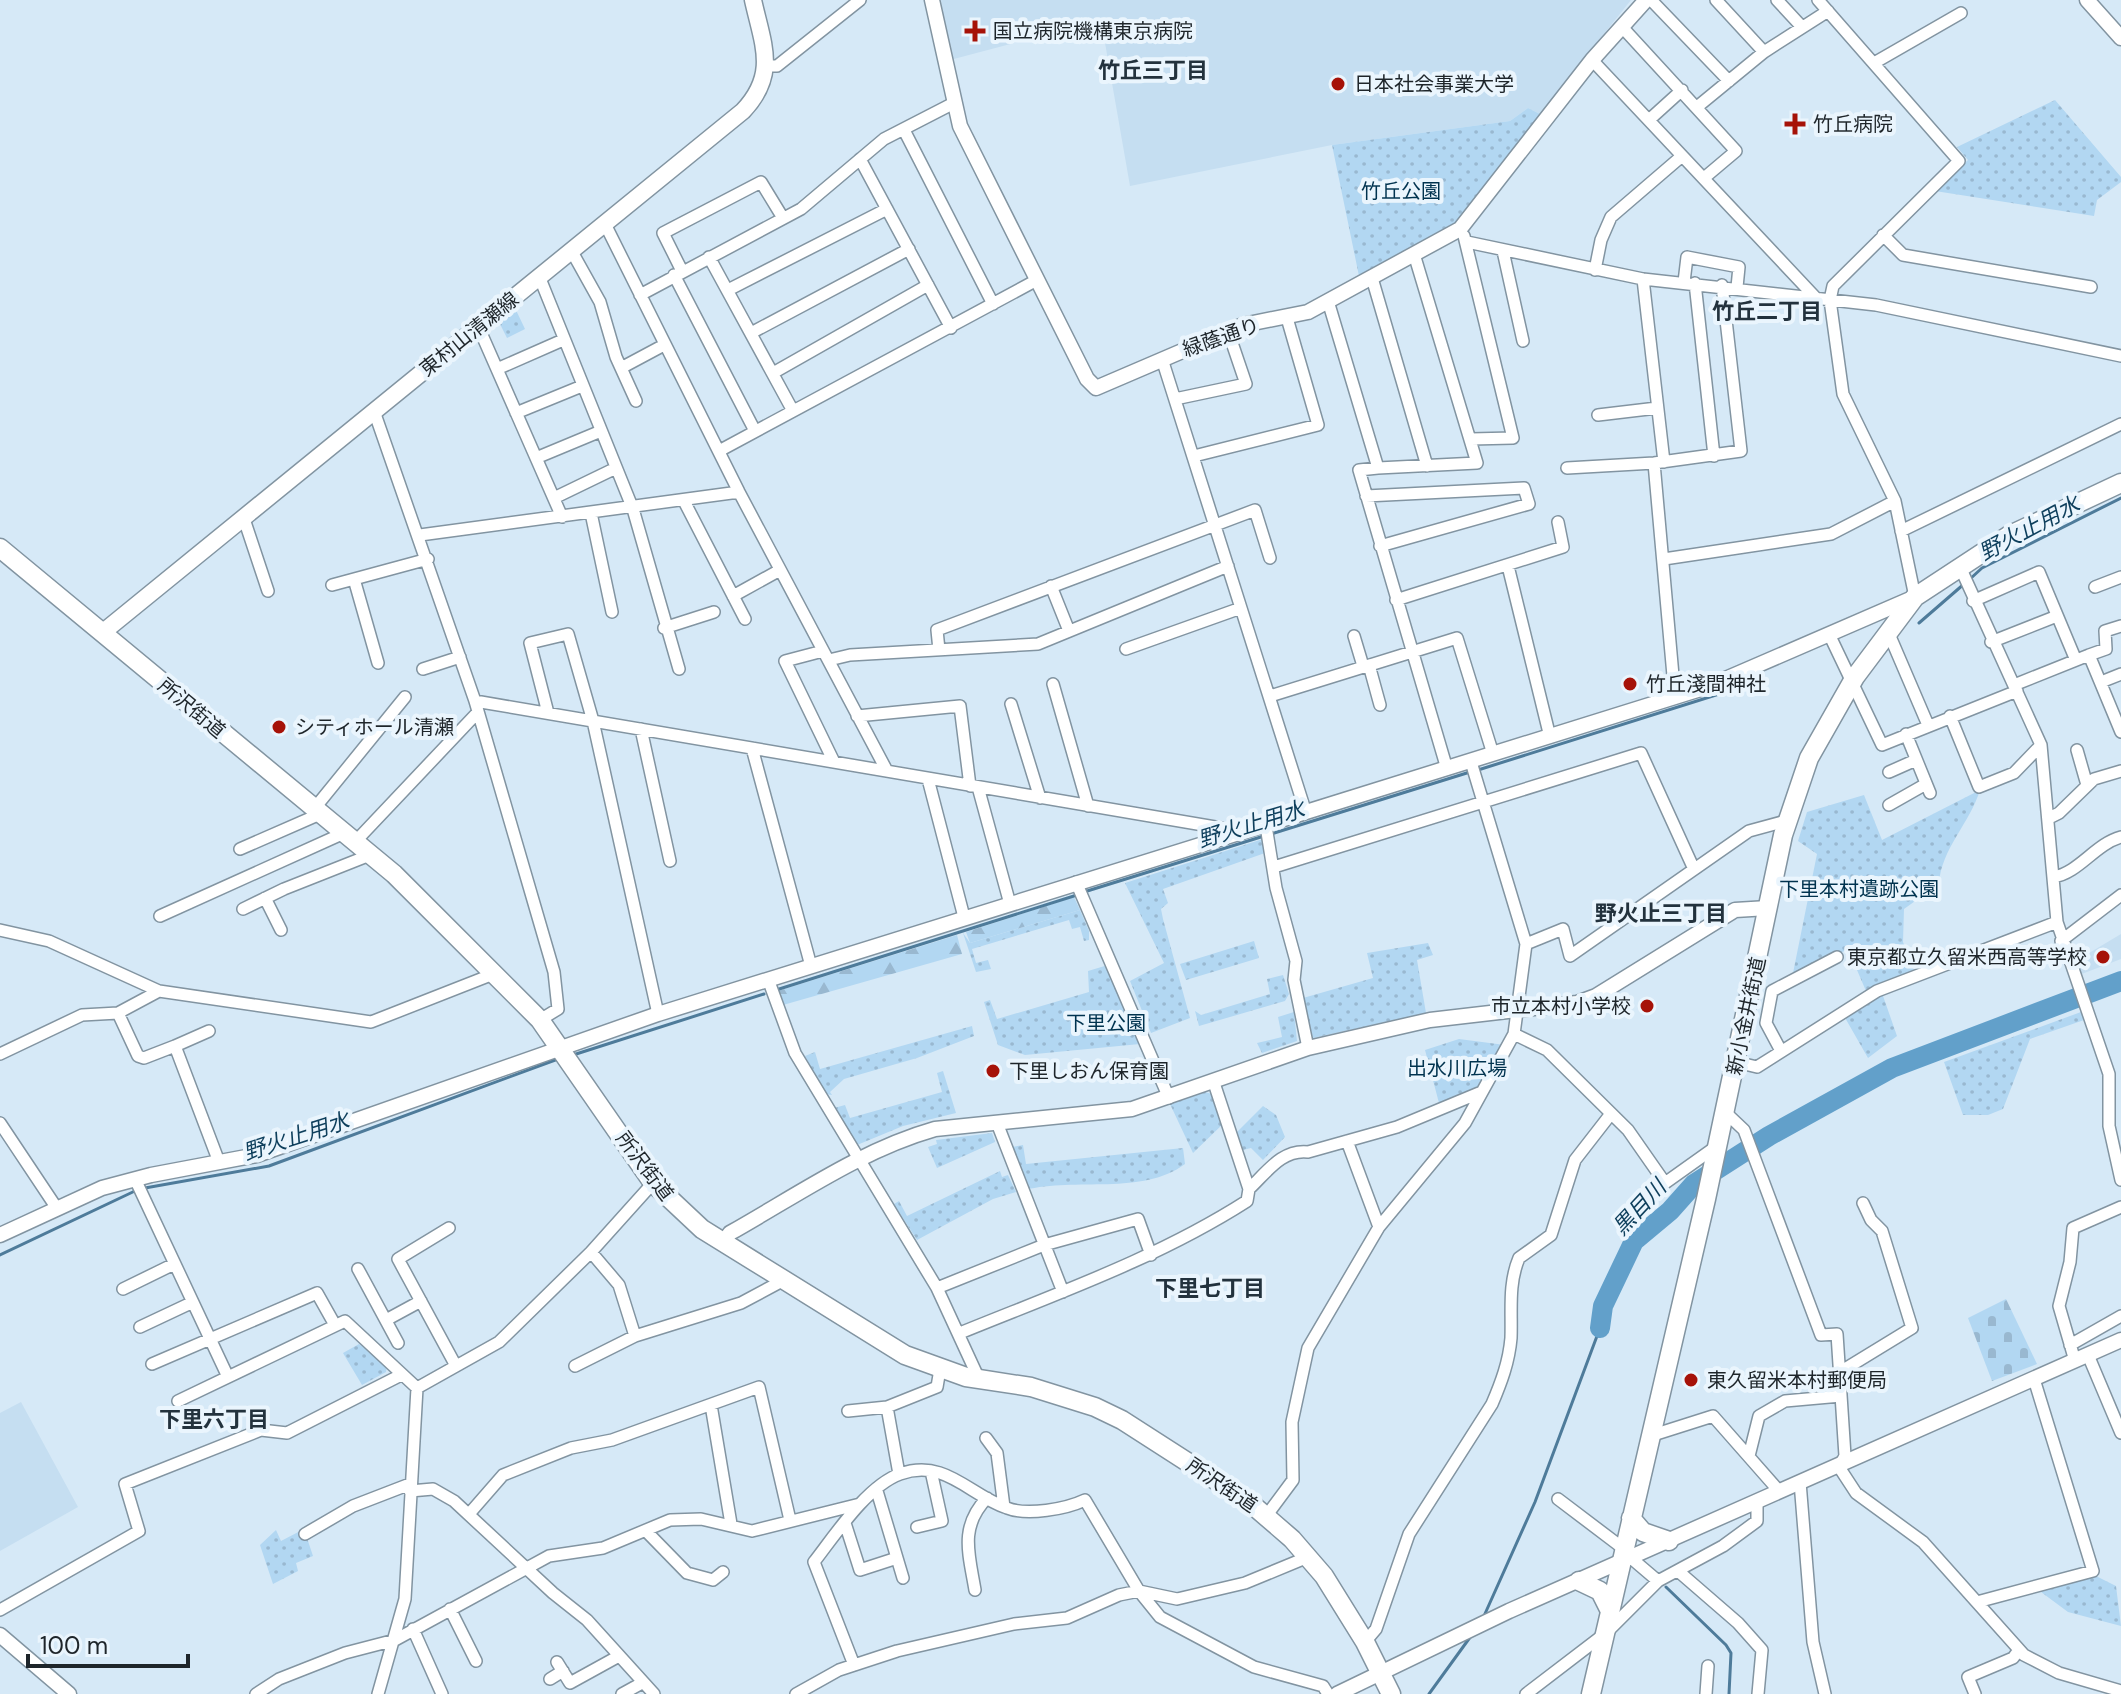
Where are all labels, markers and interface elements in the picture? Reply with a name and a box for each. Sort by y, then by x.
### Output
place label: 国立病院機構東京病院 [993,18,1193,44]
marker: 国立病院機構東京病院 [964,20,986,42]
district label: 竹丘三丁目 [1098,56,1208,85]
place label: 日本社会事業大学 [1354,71,1514,97]
marker: 日本社会事業大学 [1329,75,1347,93]
place label: 竹丘病院 [1813,111,1893,137]
marker: 竹丘病院 [1784,113,1806,135]
park label: 竹丘公園 [1361,178,1441,204]
street label: 東村山清瀬線 [414,286,524,382]
district label: 竹丘二丁目 [1712,297,1822,326]
street label: 緑蔭通り [1179,312,1263,362]
water label: 野火止用水 [1974,489,2086,567]
place label: 竹丘淺間神社 [1646,671,1766,697]
street label: 所沢街道 [153,672,231,744]
marker: 竹丘淺間神社 [1621,675,1639,693]
place label: シティホール清瀬 [295,714,454,740]
marker: シティホール清瀬 [270,718,288,736]
water label: 野火止用水 [1194,794,1310,854]
park label: 下里本村遺跡公園 [1779,876,1939,902]
district label: 野火止三丁目 [1595,899,1727,928]
place label: 東京都立久留米西高等学校 [1847,944,2087,970]
marker: 東京都立久留米西高等学校 [2094,948,2112,966]
street label: 新小金井街道 [1721,955,1771,1077]
place label: 市立本村小学校 [1491,993,1631,1019]
marker: 市立本村小学校 [1638,997,1656,1015]
park label: 下里公園 [1066,1010,1146,1036]
park label: 出水川広場 [1407,1055,1507,1081]
place label: 下里しおん保育園 [1009,1058,1169,1084]
marker: 下里しおん保育園 [984,1062,1002,1080]
water label: 野火止用水 [239,1105,355,1167]
street label: 所沢街道 [611,1126,679,1206]
water label: 黒目川 [1606,1172,1674,1241]
district label: 下里七丁目 [1155,1274,1265,1303]
place label: 東久留米本村郵便局 [1707,1367,1887,1393]
marker: 東久留米本村郵便局 [1682,1371,1700,1389]
district label: 下里六丁目 [159,1405,269,1434]
street label: 所沢街道 [1182,1452,1262,1518]
scale bar [28,1618,188,1668]
text: 100 m [40,1630,108,1661]

